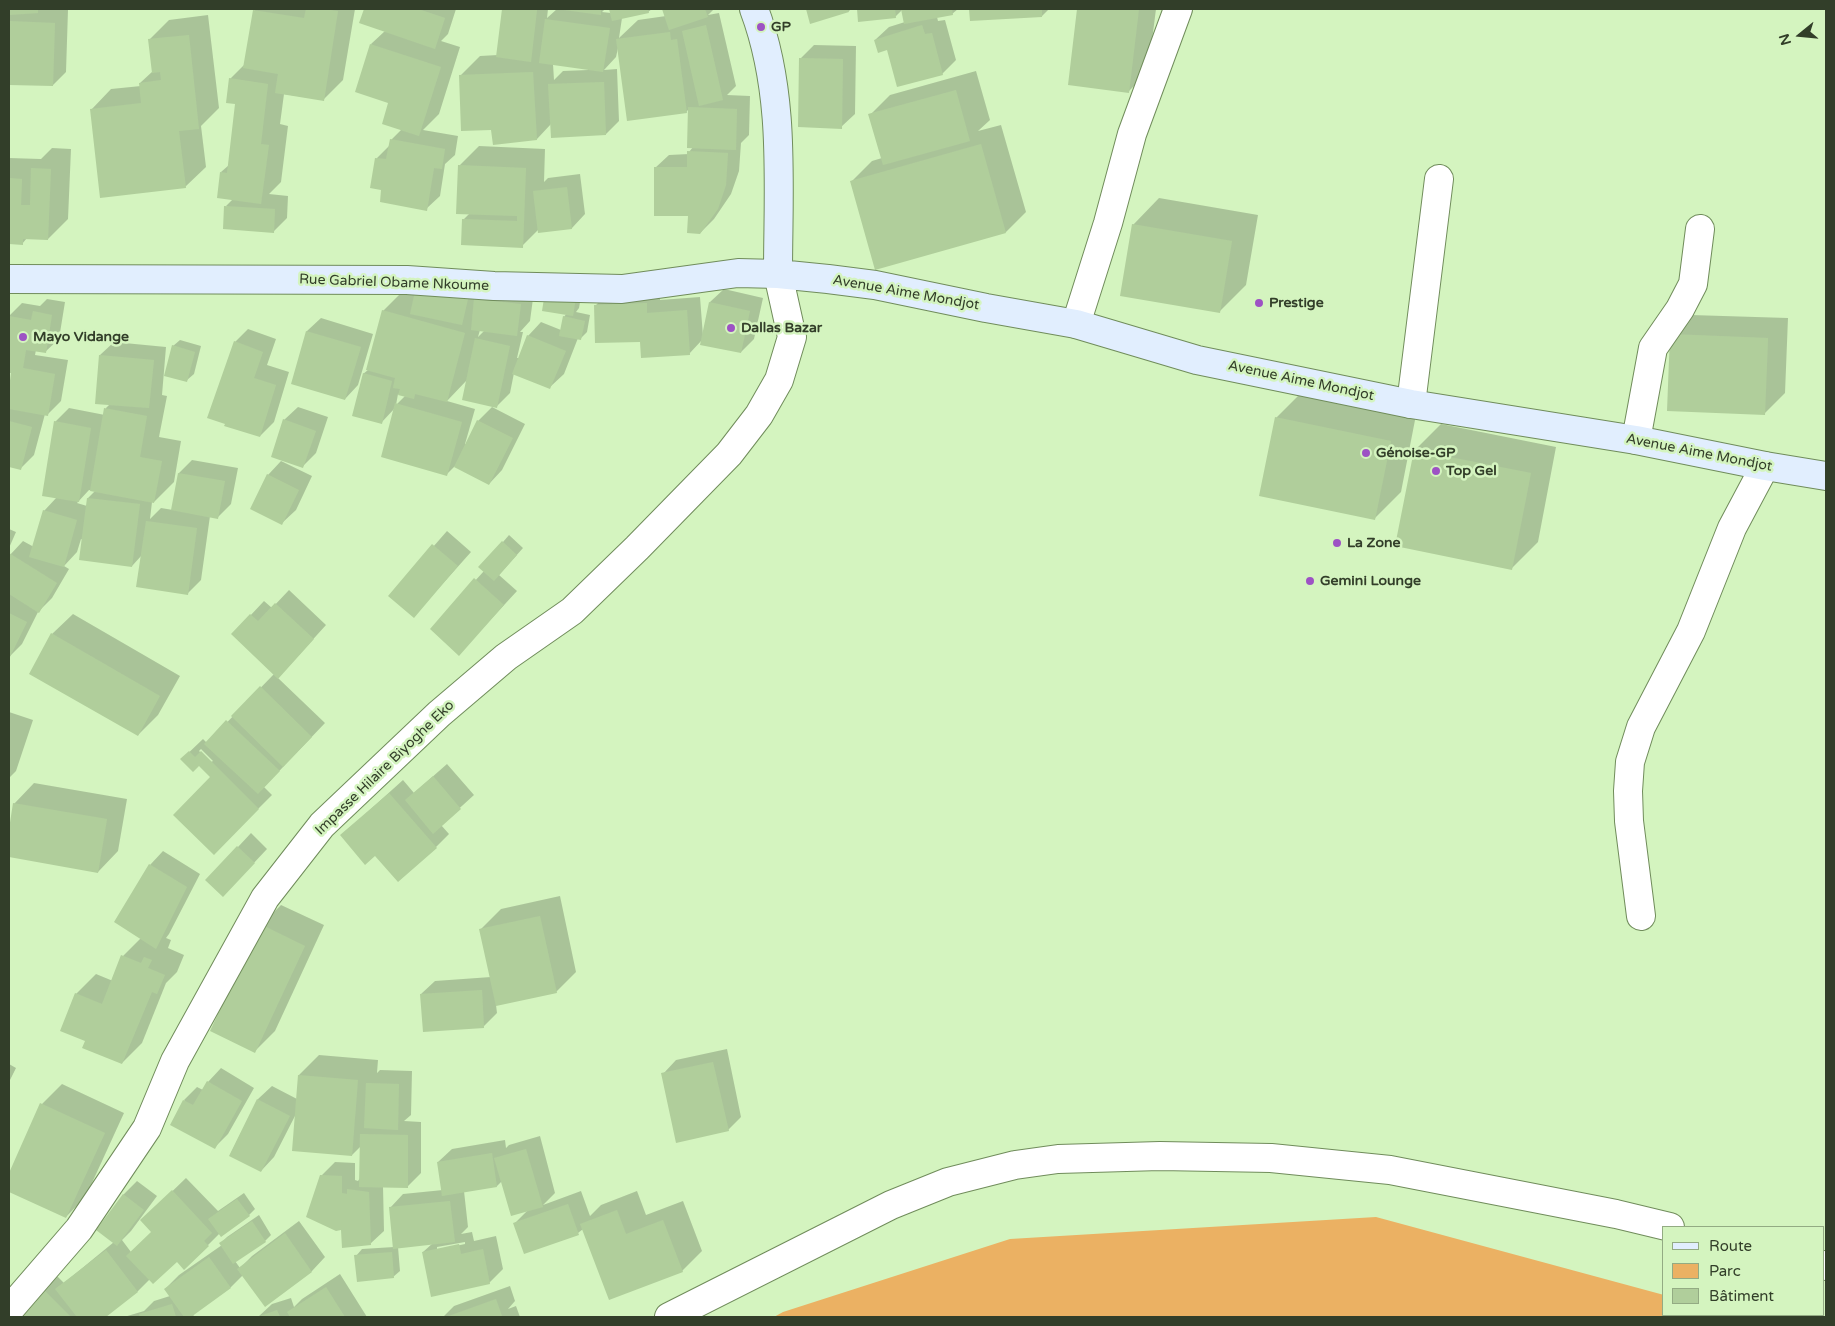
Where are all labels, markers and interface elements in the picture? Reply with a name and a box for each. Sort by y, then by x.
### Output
north arrow [1775,10,1825,60]
place label: GP [771,19,791,35]
marker: GP [755,21,767,33]
text: N [1775,32,1795,47]
street label: Rue Gabriel Obame Nkoume [299,271,489,295]
street label: Avenue Aime Mondjot [831,272,981,314]
place label: Prestige [1269,295,1324,311]
marker: Prestige [1253,297,1265,309]
place label: Dallas Bazar [741,320,822,336]
marker: Dallas Bazar [725,322,737,334]
place label: Mayo Vidange [33,329,129,345]
marker: Mayo Vidange [17,331,29,343]
street label: Avenue Aime Mondjot [1227,357,1375,405]
street label: Avenue Aime Mondjot [1624,431,1774,475]
place label: Génoise-GP [1376,445,1455,461]
marker: Génoise-GP [1360,447,1372,459]
place label: Top Gel [1446,463,1497,479]
marker: Top Gel [1430,465,1442,477]
place label: La Zone [1347,535,1400,551]
marker: La Zone [1331,537,1343,549]
place label: Gemini Lounge [1320,573,1421,589]
marker: Gemini Lounge [1304,575,1316,587]
street label: Impasse Hilaire Biyoghe Eko [312,697,458,839]
legend [1662,1226,1825,1316]
text: Route [1709,1237,1752,1255]
text: Parc [1709,1262,1741,1280]
text: Bâtiment [1709,1287,1774,1305]

